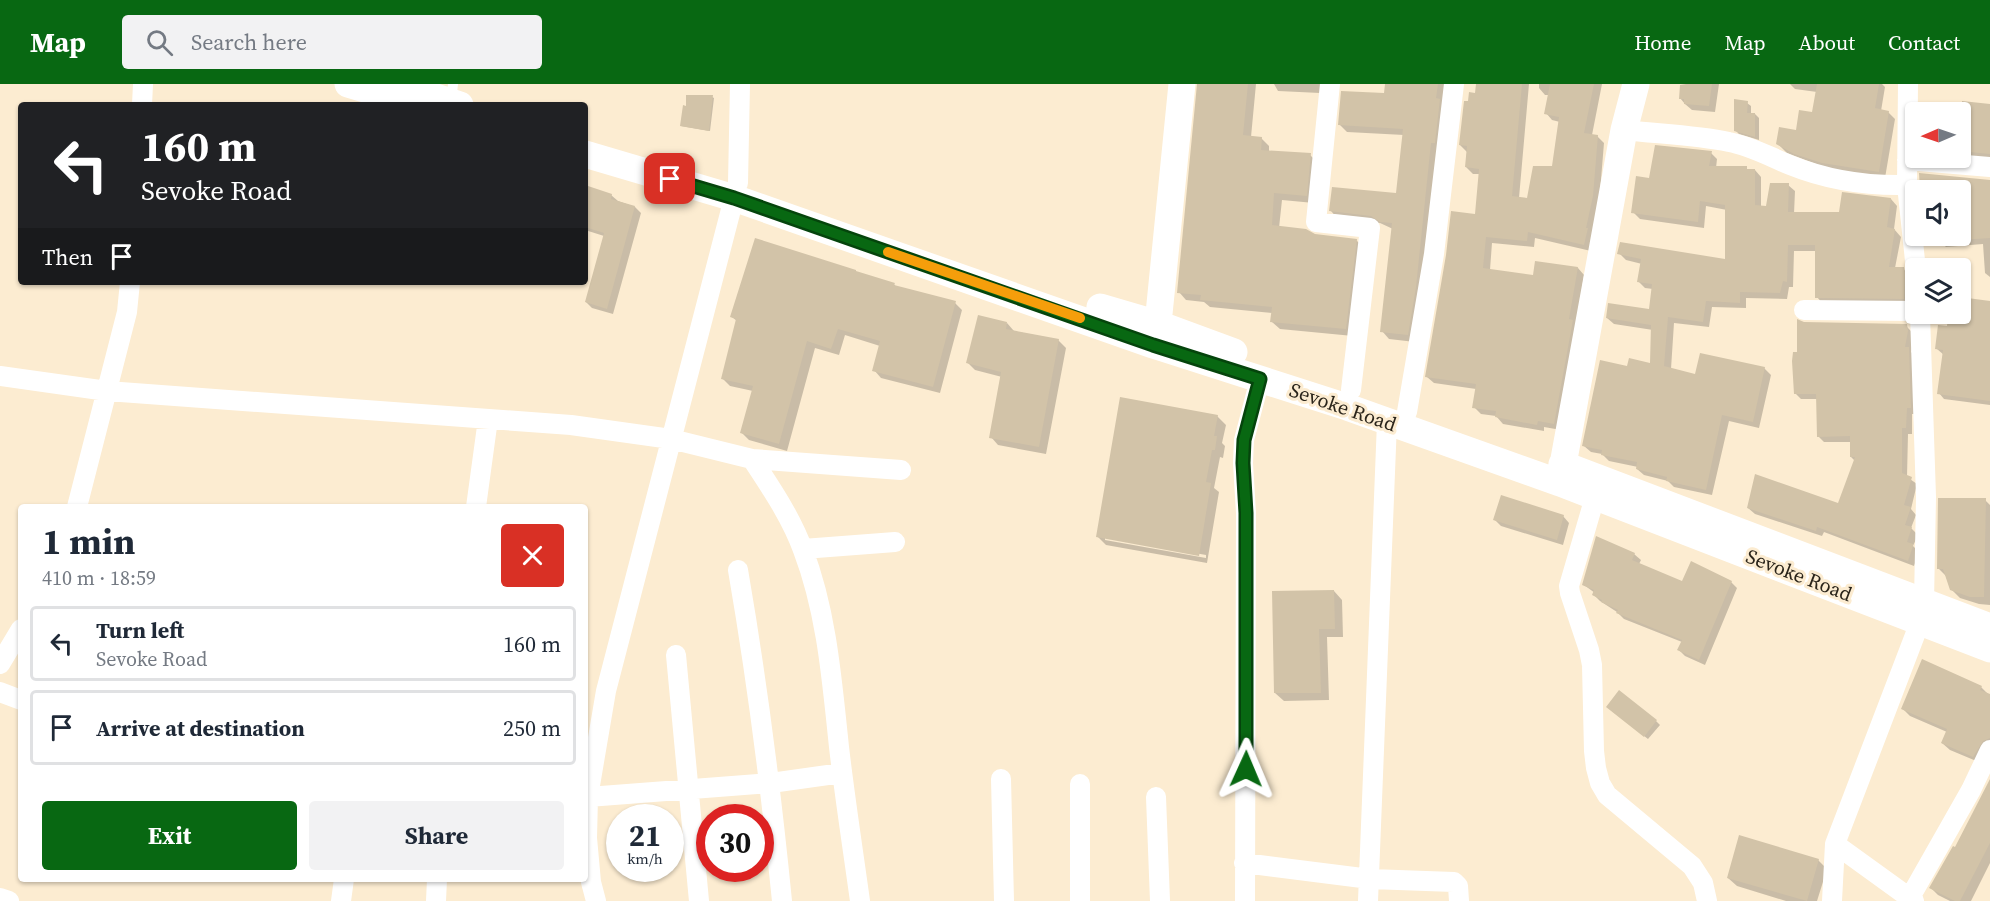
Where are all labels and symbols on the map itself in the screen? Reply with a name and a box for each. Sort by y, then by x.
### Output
north arrow [1905,102,1971,168]
pin [644,153,695,204]
street label: Sevoke Road [1286,376,1401,439]
street label: Sevoke Road [1742,542,1857,608]
position arrow [1214,737,1278,801]
speed limit sign: 30 [696,804,774,882]

